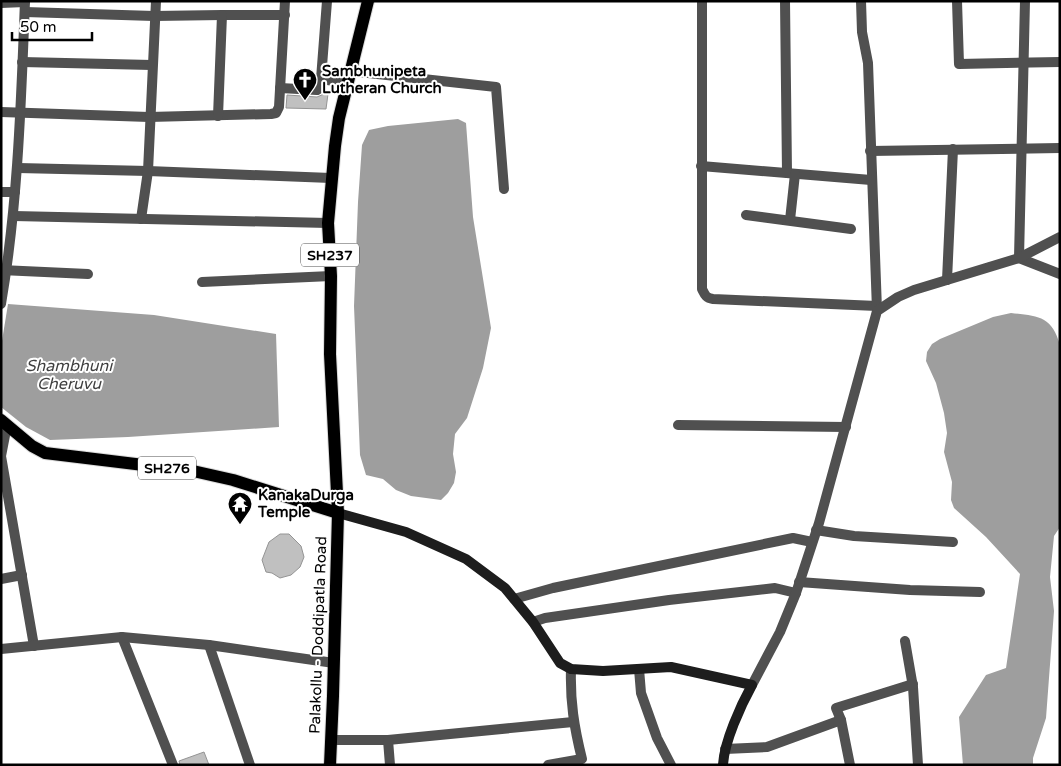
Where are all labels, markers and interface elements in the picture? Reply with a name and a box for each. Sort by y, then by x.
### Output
scale bar [12,10,92,42]
text: 50 m [20,18,57,36]
place label: Sambhunipeta Lutheran Church [322,62,442,97]
church icon: Sambhunipeta Lutheran Church [292,67,318,101]
road number: SH237 [301,244,359,266]
water label: Shambhuni Cheruvu [26,356,114,394]
road number: SH276 [138,456,196,479]
place label: KanakaDurga Temple [257,486,354,522]
temple icon: KanakaDurga Temple [227,491,253,525]
street label: Palakollu - Doddipatla Road [306,536,330,734]

